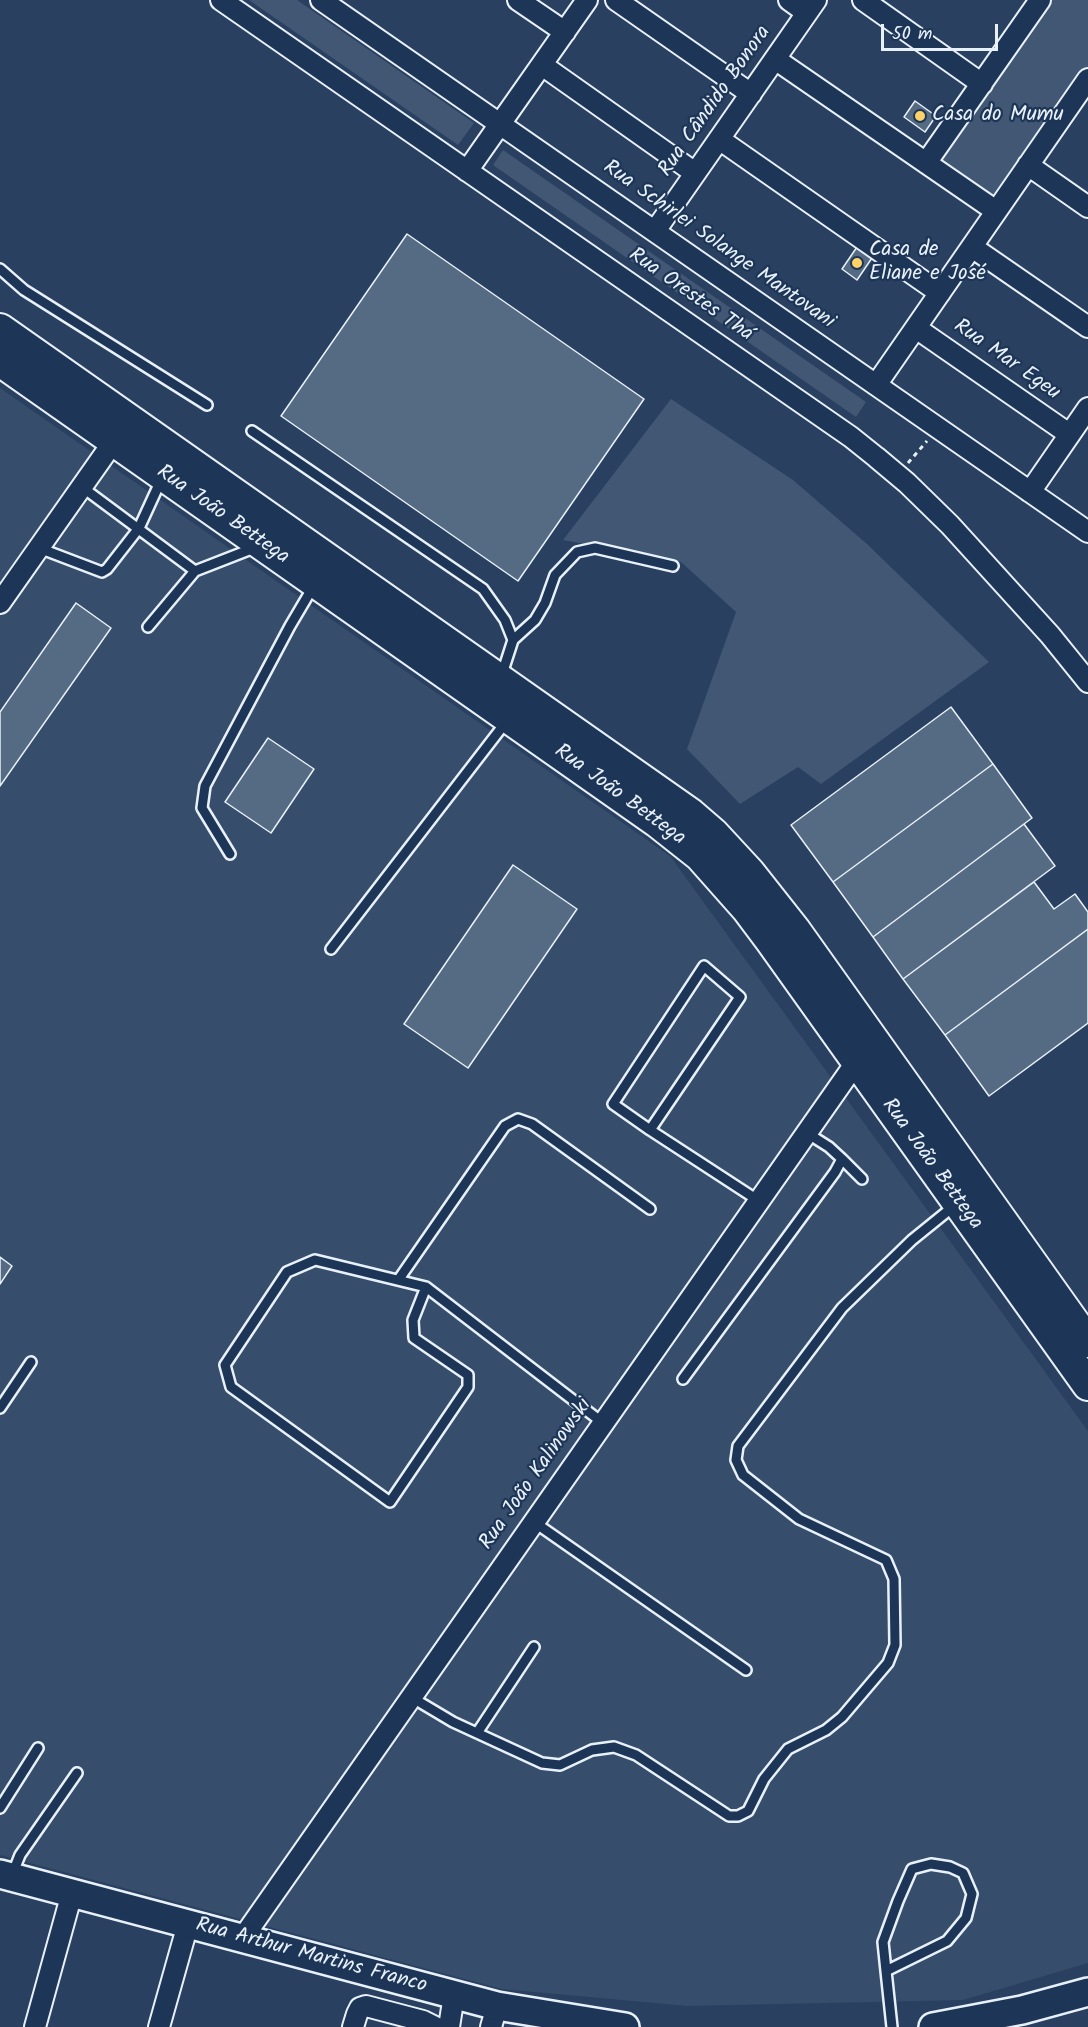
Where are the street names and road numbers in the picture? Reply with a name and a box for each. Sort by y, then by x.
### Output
street label: Rua Cândido Bonora [654,22,778,182]
street label: Rua Schirlei Solange Mantovani [597,156,839,336]
street label: Rua Orestes Thá [623,244,757,348]
street label: Rua Mar Egeu [948,315,1064,407]
street label: Rua João Bettega [151,461,293,571]
street label: Rua João Bettega [548,740,690,852]
street label: Rua João Bettega [875,1094,987,1236]
street label: Rua João Kalinowski [475,1395,599,1555]
street label: Rua Arthur Martins Franco [193,1914,429,2000]

